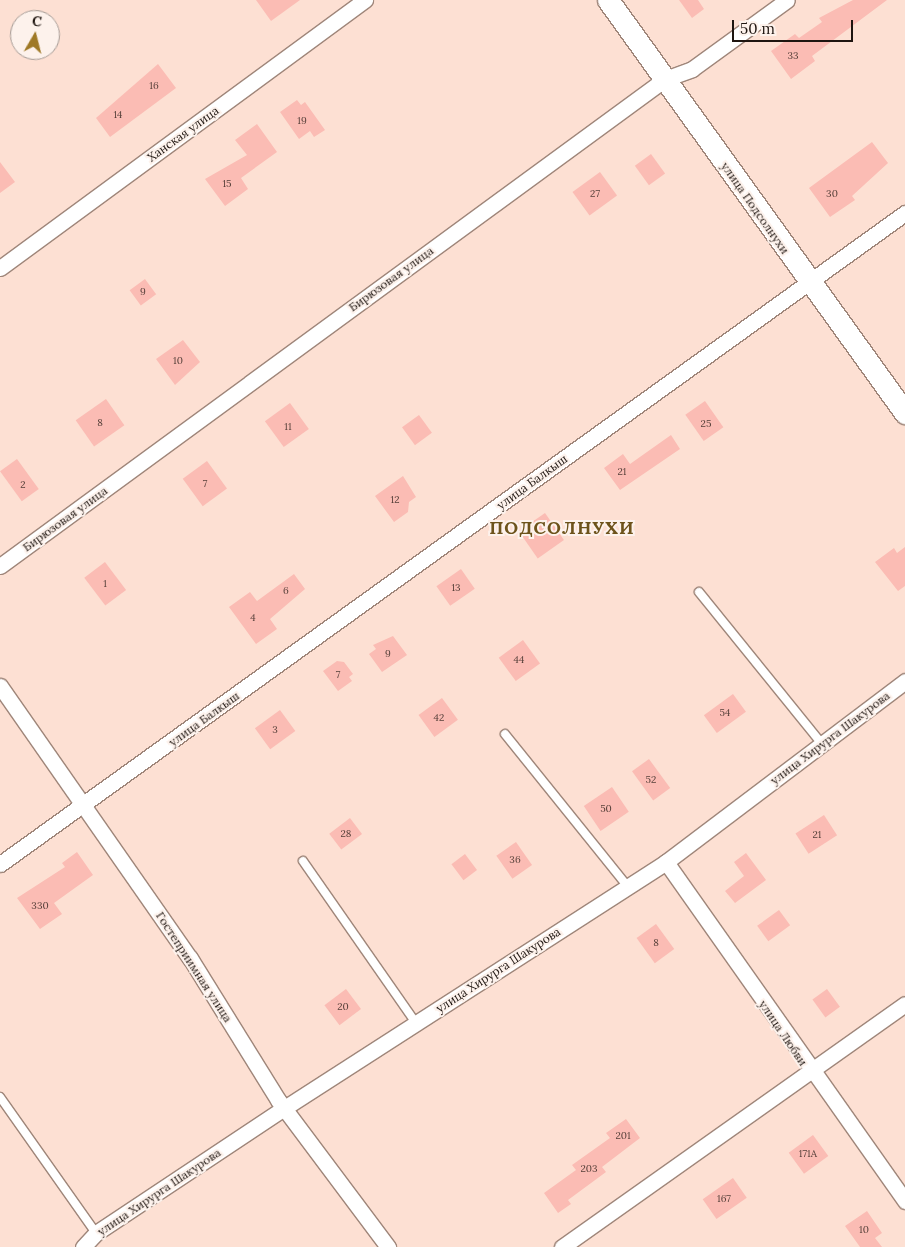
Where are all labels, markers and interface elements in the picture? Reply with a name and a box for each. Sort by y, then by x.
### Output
north arrow [10,10,60,60]
scale bar [735,10,856,42]
text: С [31,12,43,31]
text: 50 m [740,19,775,38]
house number: 33 [787,50,799,62]
house number: 16 [149,80,159,92]
street label: Ханская улица [145,103,221,165]
house number: 14 [113,109,123,121]
house number: 19 [297,115,307,127]
street label: улица Подсолнухи [718,159,792,257]
house number: 15 [222,178,232,190]
house number: 27 [590,188,600,200]
house number: 30 [826,188,838,200]
street label: Бирюзовая улица [346,243,436,315]
house number: 9 [140,286,146,298]
house number: 10 [173,355,183,367]
house number: 8 [97,417,103,429]
house number: 25 [701,418,711,430]
house number: 11 [284,421,292,433]
street label: улица Балкыш [494,452,570,512]
house number: 21 [617,466,627,478]
house number: 7 [203,478,207,490]
house number: 2 [20,479,26,491]
street label: Бирюзовая улица [20,483,110,555]
house number: 12 [390,494,400,506]
district label: ПОДСОЛНУХИ [488,517,636,539]
house number: 1 [103,578,107,590]
house number: 13 [451,582,461,594]
house number: 6 [283,585,289,597]
house number: 4 [250,612,256,624]
house number: 9 [385,648,391,660]
house number: 44 [514,654,524,666]
house number: 7 [336,669,340,681]
street label: улица Хирурга Шакурова [767,688,893,788]
street label: улица Балкыш [166,689,242,749]
house number: 54 [720,707,730,719]
house number: 42 [434,712,444,724]
house number: 3 [272,724,278,736]
house number: 52 [646,774,656,786]
house number: 50 [600,803,612,815]
house number: 28 [341,828,351,840]
house number: 21 [812,829,822,841]
house number: 36 [509,854,521,866]
house number: 330 [31,900,49,912]
street label: Гостеприимная улица [153,909,235,1025]
street label: улица Хирурга Шакурова [433,924,563,1016]
house number: 8 [653,937,659,949]
street label: улица Любви [756,997,810,1069]
house number: 20 [337,1001,349,1013]
house number: 201 [615,1130,631,1142]
street label: улица Хирурга Шакурова [95,1145,223,1239]
house number: 171А [799,1148,817,1160]
house number: 203 [580,1163,598,1175]
house number: 167 [717,1193,731,1205]
house number: 10 [859,1224,869,1236]

